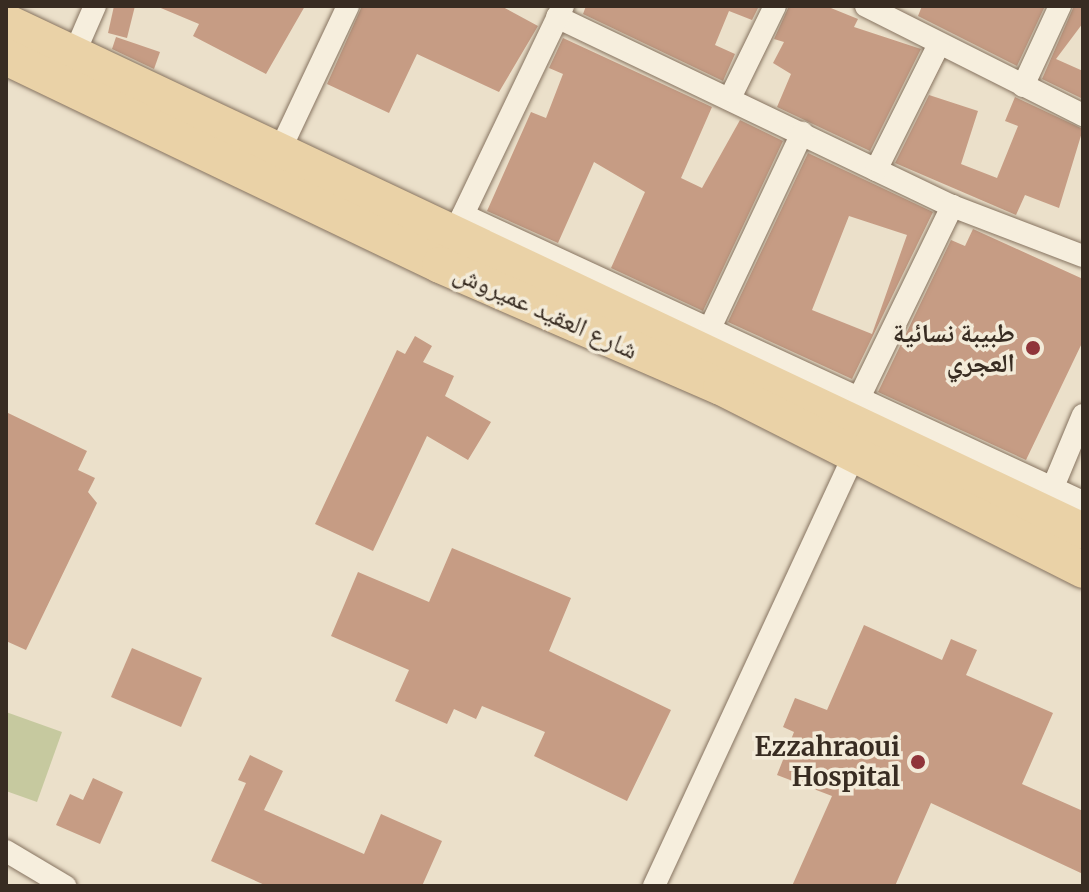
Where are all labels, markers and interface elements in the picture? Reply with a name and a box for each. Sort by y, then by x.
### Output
street label: شارع العقيد عميروش [449,256,643,366]
place label: طبيبة نسائية العجري [893,317,1015,378]
marker: طبيبة نسائية العجري [1022,337,1044,359]
place label: Ezzahraoui Hospital [755,731,900,792]
marker: Ezzahraoui Hospital [907,751,929,773]

